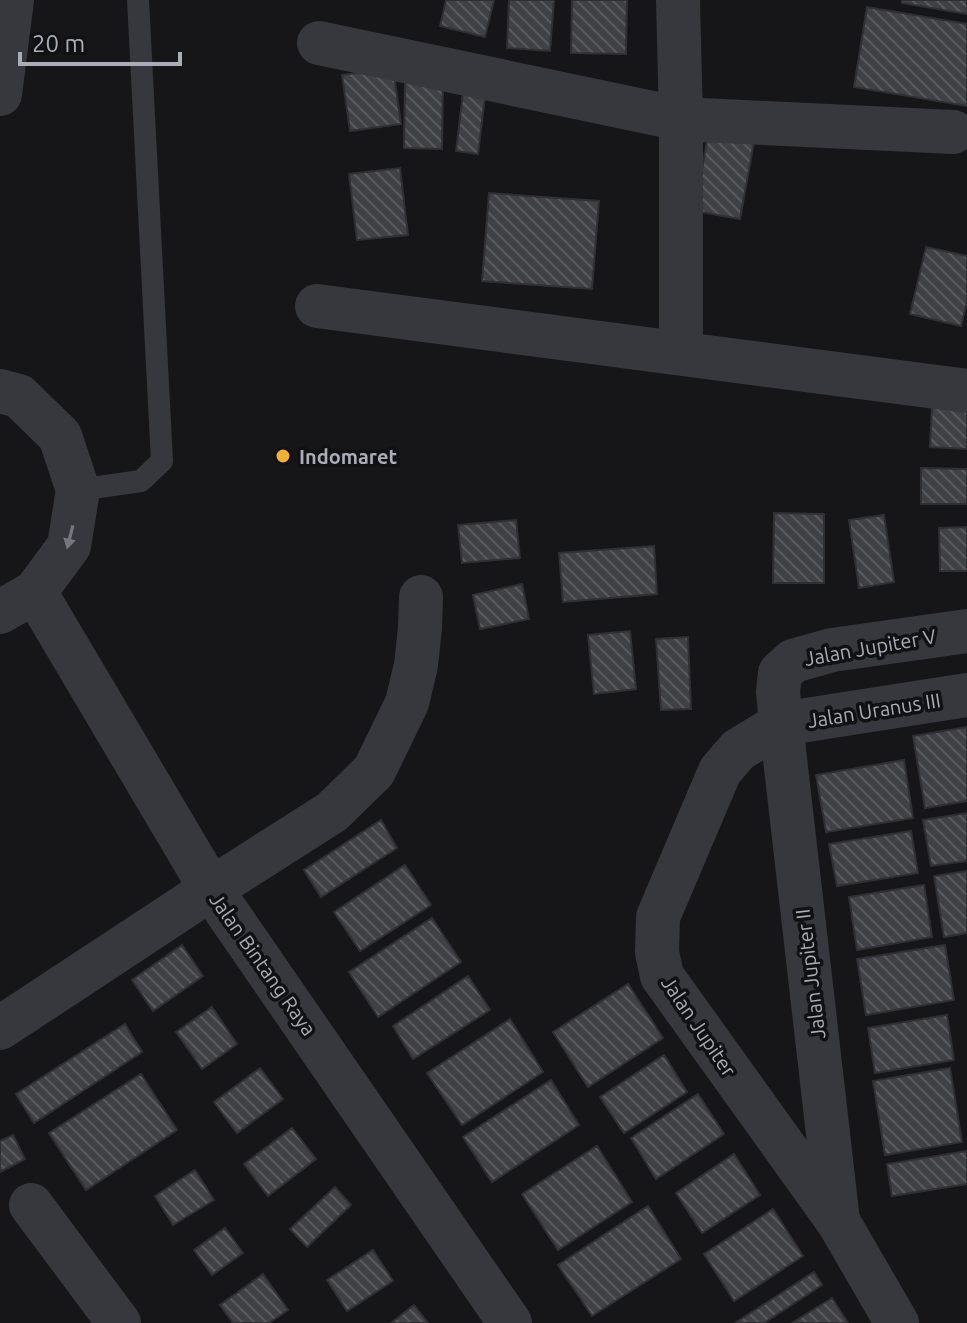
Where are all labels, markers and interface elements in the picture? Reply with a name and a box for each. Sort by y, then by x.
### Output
scale bar [20,16,180,66]
text: 20 m [32,30,85,57]
place label: Indomaret [299,445,397,468]
marker: Indomaret [274,447,292,465]
one-way arrow [63,525,75,550]
street label: Jalan Jupiter V [802,624,938,670]
street label: Jalan Uranus III [806,688,942,732]
street label: Jalan Bintang Raya [205,888,321,1040]
street label: Jalan Jupiter II [791,908,829,1040]
street label: Jalan Jupiter [657,972,741,1081]

